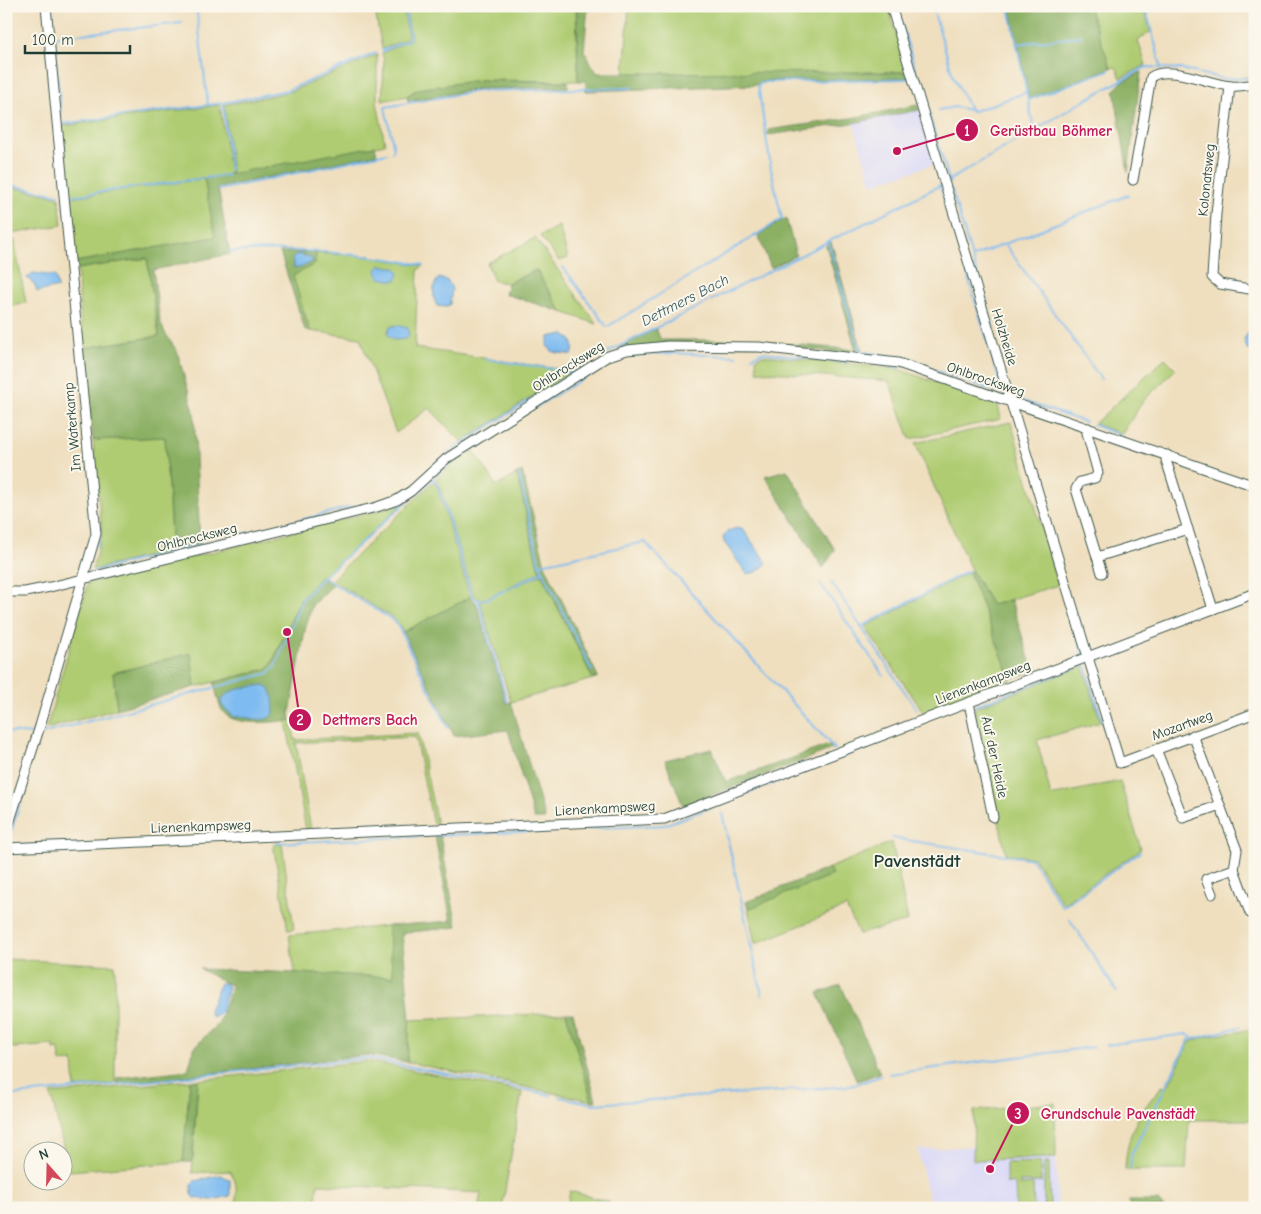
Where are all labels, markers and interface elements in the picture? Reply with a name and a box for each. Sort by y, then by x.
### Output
scale bar [25,22,130,54]
text: 100 m [32,31,74,49]
callout: Gerüstbau Böhmer [955,115,1122,145]
text: 1 [964,122,970,140]
text: Gerüstbau Böhmer [990,122,1112,140]
street label: Kolonatsweg [1194,143,1219,217]
water label: Dettmers Bach [638,270,732,330]
street label: Holzheide [988,307,1021,368]
street label: Ohlbrocksweg [529,338,607,395]
street label: Ohlbrocksweg [944,358,1027,401]
street label: Im Waterkamp [60,382,85,472]
street label: Ohlbrocksweg [155,519,239,556]
street label: Lienenkampsweg [933,656,1033,708]
callout: Dettmers Bach [287,705,428,735]
street label: Mozartweg [1149,707,1215,744]
text: 2 [296,711,304,729]
text: Dettmers Bach [322,711,418,729]
street label: Auf der Heide [978,715,1011,800]
street label: Lienenkampsweg [554,797,656,820]
street label: Lienenkampsweg [150,816,252,837]
district label: Pavenstädt [873,850,961,872]
callout: Grundschule Pavenstädt [1006,1098,1205,1128]
text: 3 [1014,1105,1022,1123]
text: Grundschule Pavenstädt [1041,1105,1196,1123]
north arrow [22,1142,72,1192]
text: N [37,1145,51,1164]

